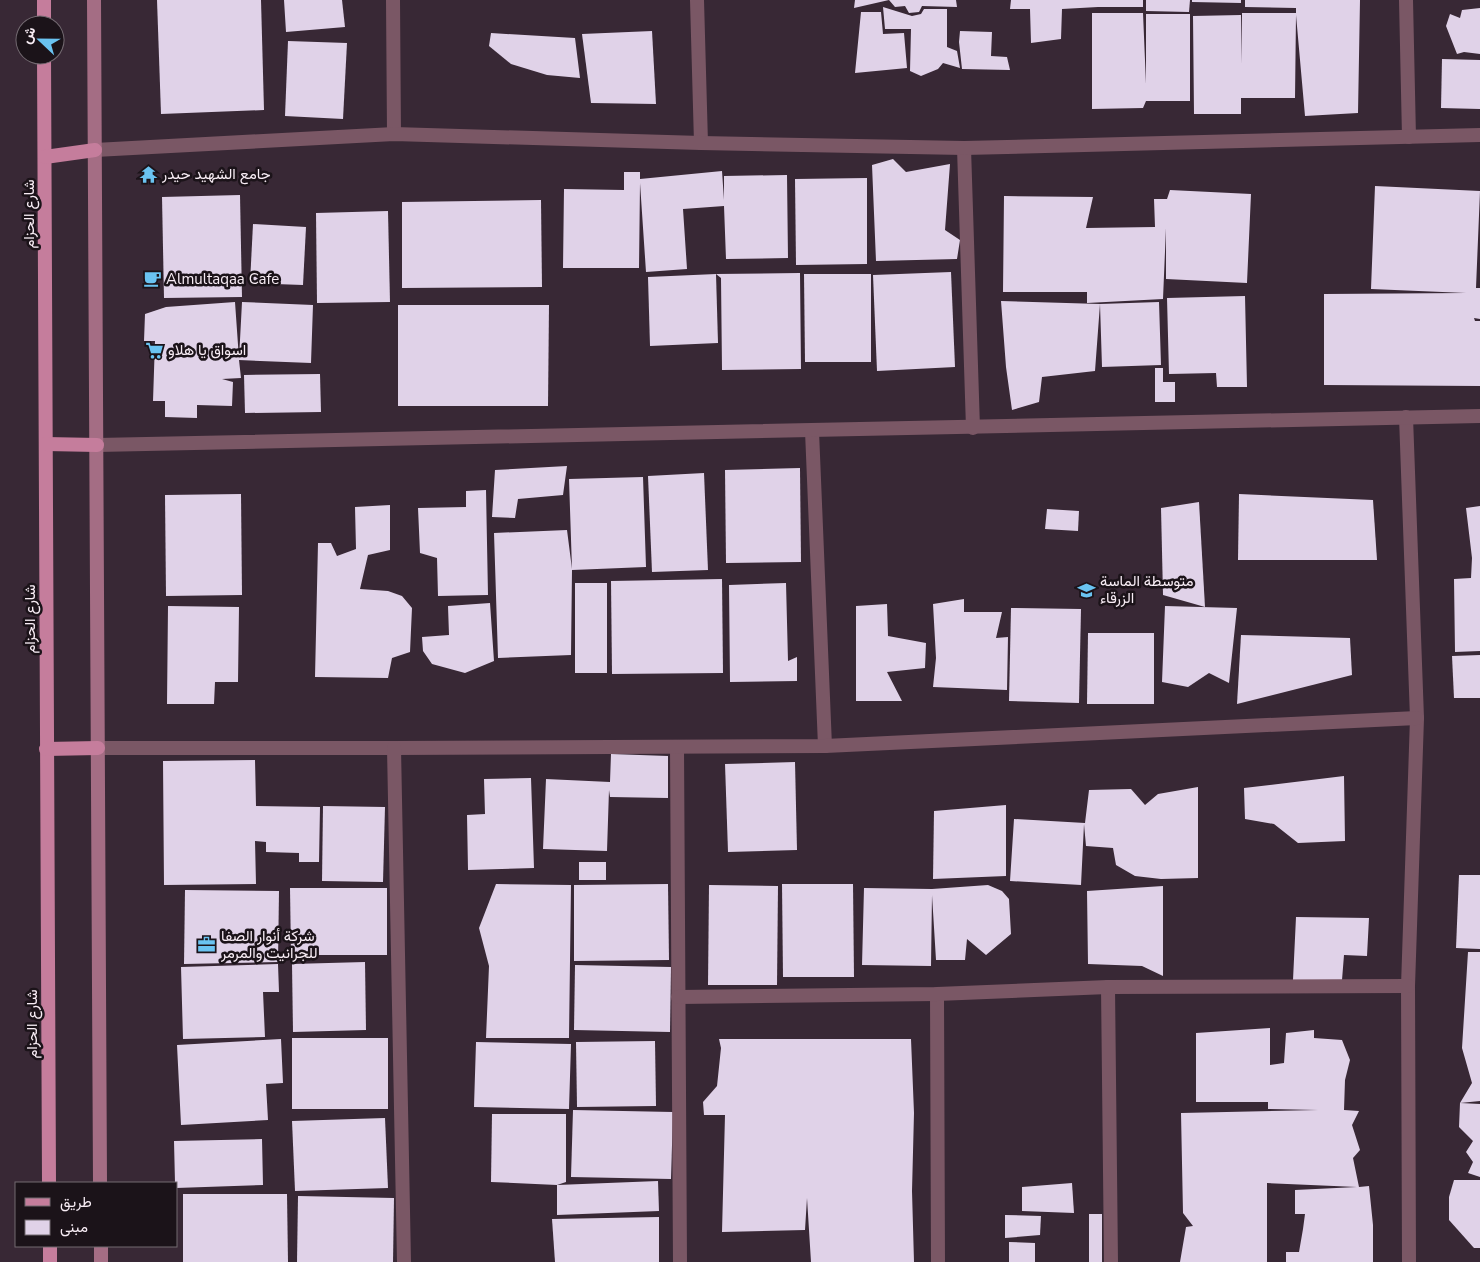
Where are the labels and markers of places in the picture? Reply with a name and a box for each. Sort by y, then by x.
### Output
temple icon: جامع الشهيد حيدر [138,164,158,184]
place label: جامع الشهيد حيدر [161,164,271,185]
cafe icon: Almultaqaa Cafe [142,269,162,289]
place label: Almultaqaa Cafe [166,269,279,289]
supermarket icon: اسواق يا هلاو [144,340,164,360]
place label: اسواق يا هلاو [168,340,246,360]
place label: متوسطة الماسة الزرقاء [1100,571,1194,608]
school or university icon: متوسطة الماسة الزرقاء [1076,580,1096,600]
place label: شركة أنوار الصفا للجرانيت والمرمر [220,926,318,963]
office icon: شركة أنوار الصفا للجرانيت والمرمر [197,935,217,955]

